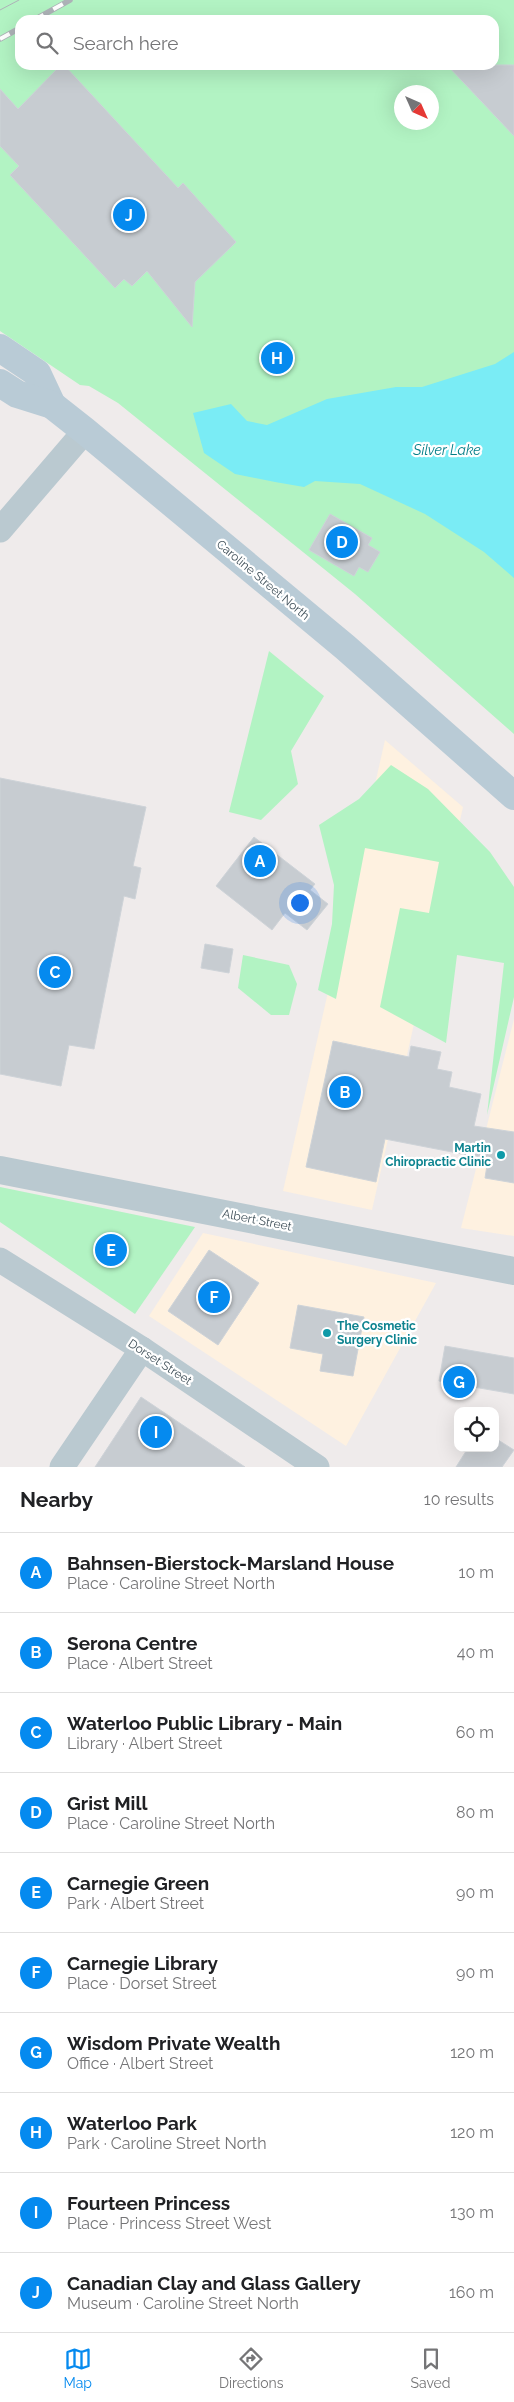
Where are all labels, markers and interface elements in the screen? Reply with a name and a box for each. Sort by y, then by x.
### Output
search box [15,15,499,70]
icon: search [33,29,61,57]
text: Search here [73,32,179,54]
north arrow [394,85,439,130]
pin: J [113,196,145,234]
pin: H [261,339,293,377]
water label: Silver Lake [412,442,481,458]
pin: D [326,523,358,561]
street label: Caroline Street North [214,537,312,623]
pin: A [244,842,276,880]
your location [287,890,313,916]
pin: C [39,953,71,991]
pin: B [329,1073,361,1111]
place label: Martin Chiropractic Clinic [385,1141,491,1169]
marker: Martin Chiropractic Clinic [495,1149,507,1161]
street label: Albert Street [221,1206,293,1234]
pin: E [95,1231,127,1269]
pin: F [198,1278,230,1316]
place label: The Cosmetic Surgery Clinic [337,1319,417,1347]
marker: The Cosmetic Surgery Clinic [321,1327,333,1339]
street label: Dorset Street [126,1336,194,1388]
pin: G [443,1363,475,1401]
map controls [454,1407,499,1452]
button: locate [454,1407,499,1452]
pin: I [140,1413,172,1451]
text: Nearby [20,1487,93,1512]
text: 10 results [424,1490,494,1509]
text: Bahnsen-Bierstock-Marsland House [67,1552,394,1574]
text: A [31,1563,41,1582]
text: 10 m [459,1563,494,1582]
text: Place · Caroline Street North [67,1574,275,1593]
text: Serona Centre [67,1632,197,1654]
text: B [31,1643,41,1662]
text: 40 m [457,1643,494,1662]
text: Place · Albert Street [67,1654,213,1673]
text: Waterloo Public Library - Main [67,1712,342,1734]
text: C [31,1723,41,1742]
text: 60 m [456,1723,494,1742]
text: Library · Albert Street [67,1734,222,1753]
text: Grist Mill [67,1792,148,1814]
text: D [30,1803,42,1822]
text: 80 m [456,1803,494,1822]
text: Place · Caroline Street North [67,1814,275,1833]
text: Carnegie Green [67,1872,209,1894]
text: E [31,1883,41,1902]
text: 90 m [456,1883,494,1902]
text: Park · Albert Street [67,1894,204,1913]
text: Carnegie Library [67,1952,218,1974]
text: F [31,1963,41,1982]
text: 90 m [456,1963,494,1982]
text: Place · Dorset Street [67,1974,217,1993]
text: Wisdom Private Wealth [67,2032,280,2054]
text: G [30,2043,42,2062]
text: 120 m [450,2043,494,2062]
text: Office · Albert Street [67,2054,213,2073]
text: Waterloo Park [67,2112,197,2134]
text: H [30,2123,42,2142]
text: 120 m [450,2123,494,2142]
text: Park · Caroline Street North [67,2134,267,2153]
text: Fourteen Princess [67,2192,230,2214]
text: I [34,2203,38,2222]
text: 130 m [450,2203,494,2222]
text: Place · Princess Street West [67,2214,271,2233]
text: Canadian Clay and Glass Gallery [67,2272,361,2294]
text: J [32,2283,40,2302]
text: 160 m [449,2283,494,2302]
text: Museum · Caroline Street North [67,2294,299,2313]
tab: Map [63,2345,92,2391]
tab: Directions [219,2345,284,2391]
tab: Saved [410,2345,451,2391]

